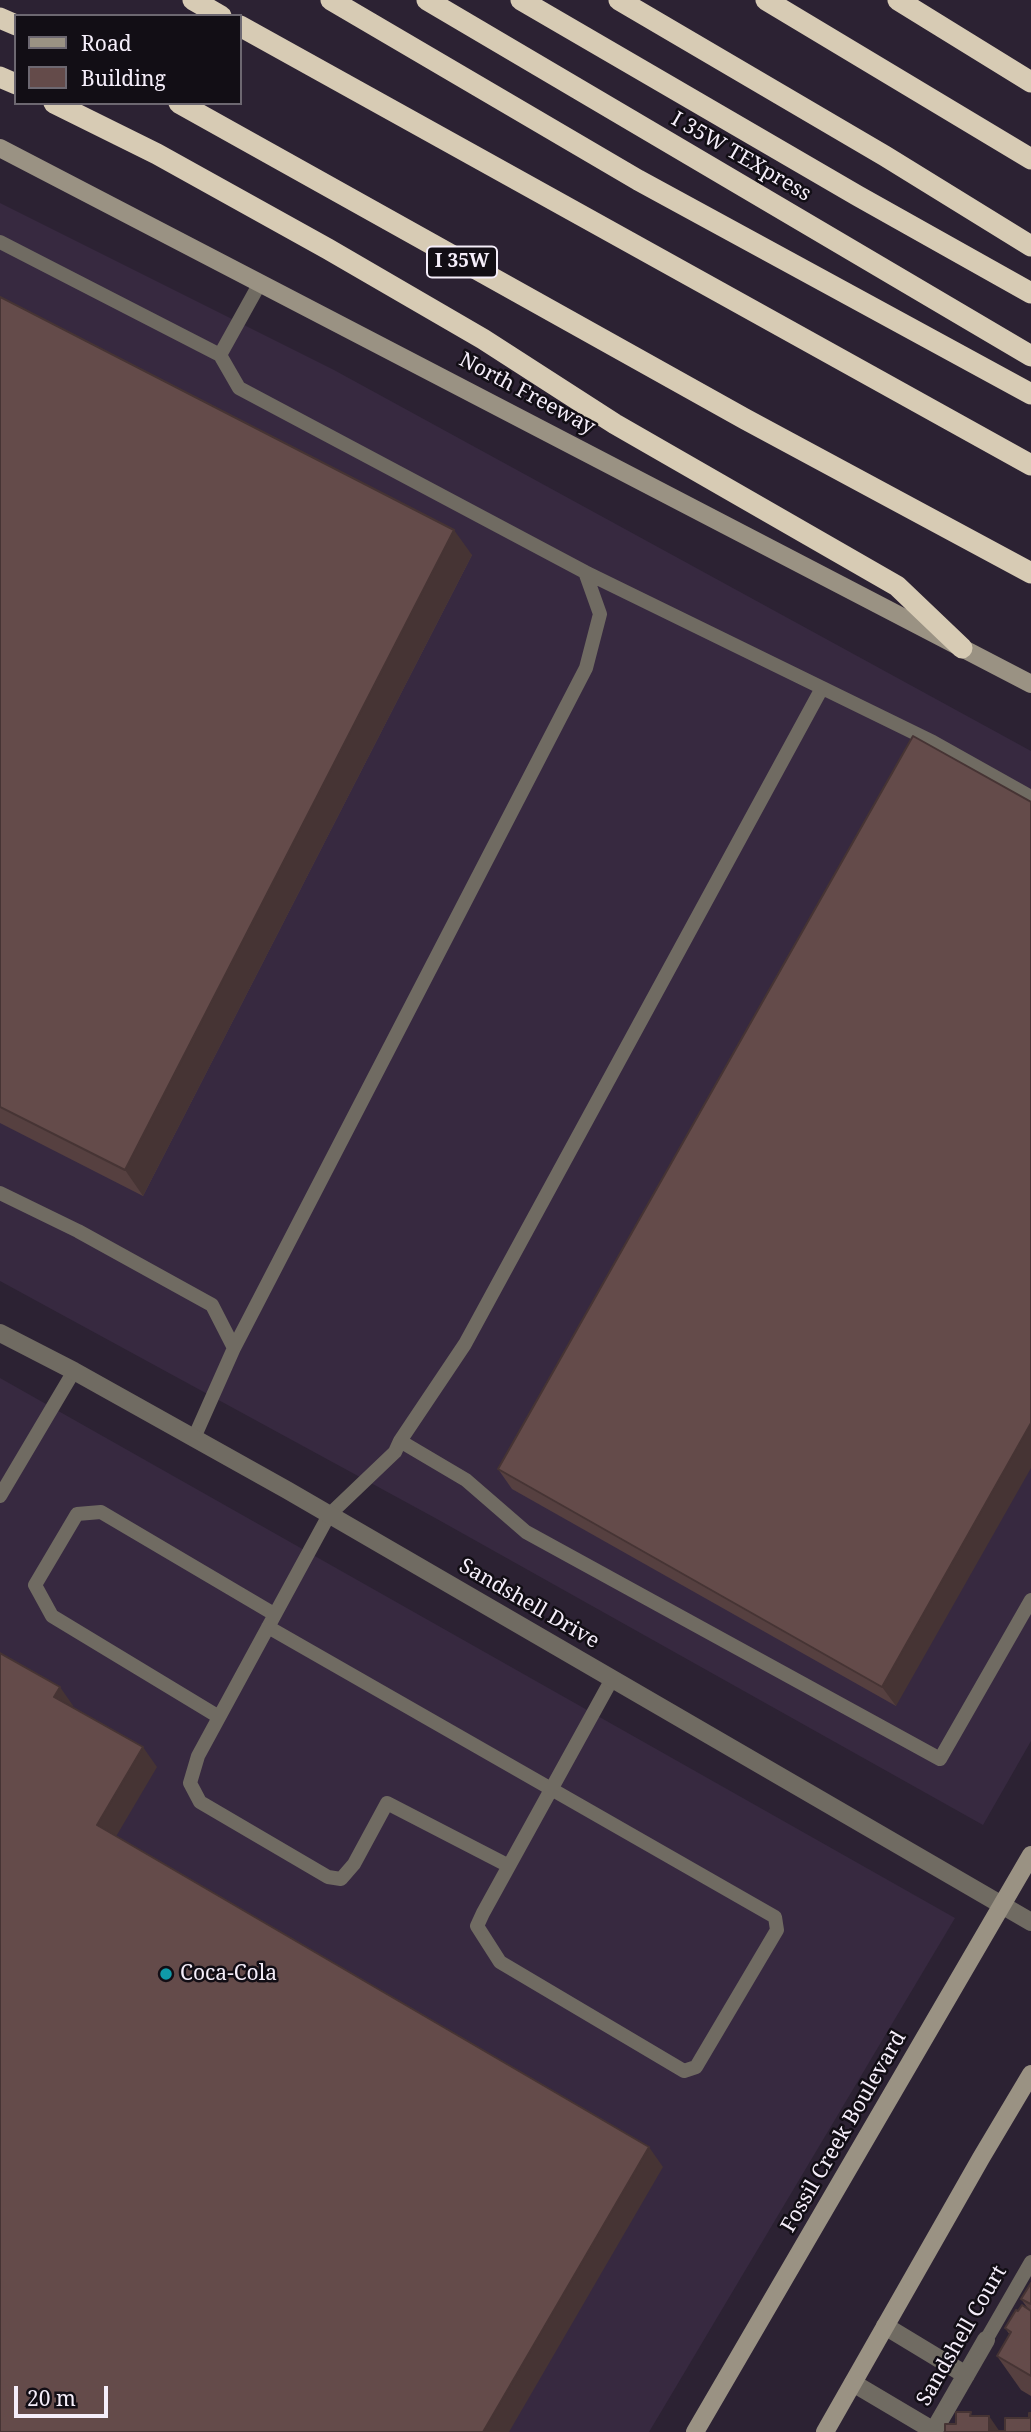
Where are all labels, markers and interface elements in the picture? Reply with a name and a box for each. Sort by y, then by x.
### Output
legend [14,14,242,105]
text: Road [81,29,132,57]
text: Building [81,64,166,92]
street label: I 35W TEXpress [667,107,815,207]
road number: I 35W [427,246,497,278]
street label: North Freeway [455,348,599,440]
street label: Sandshell Drive [455,1554,603,1654]
place label: Coca-Cola [180,1961,277,1987]
marker: Coca-Cola [158,1966,174,1982]
street label: Fossil Creek Boulevard [776,2027,912,2237]
street label: Sandshell Court [912,2261,1012,2411]
scale bar [18,2372,112,2416]
text: 20 m [27,2384,76,2412]

